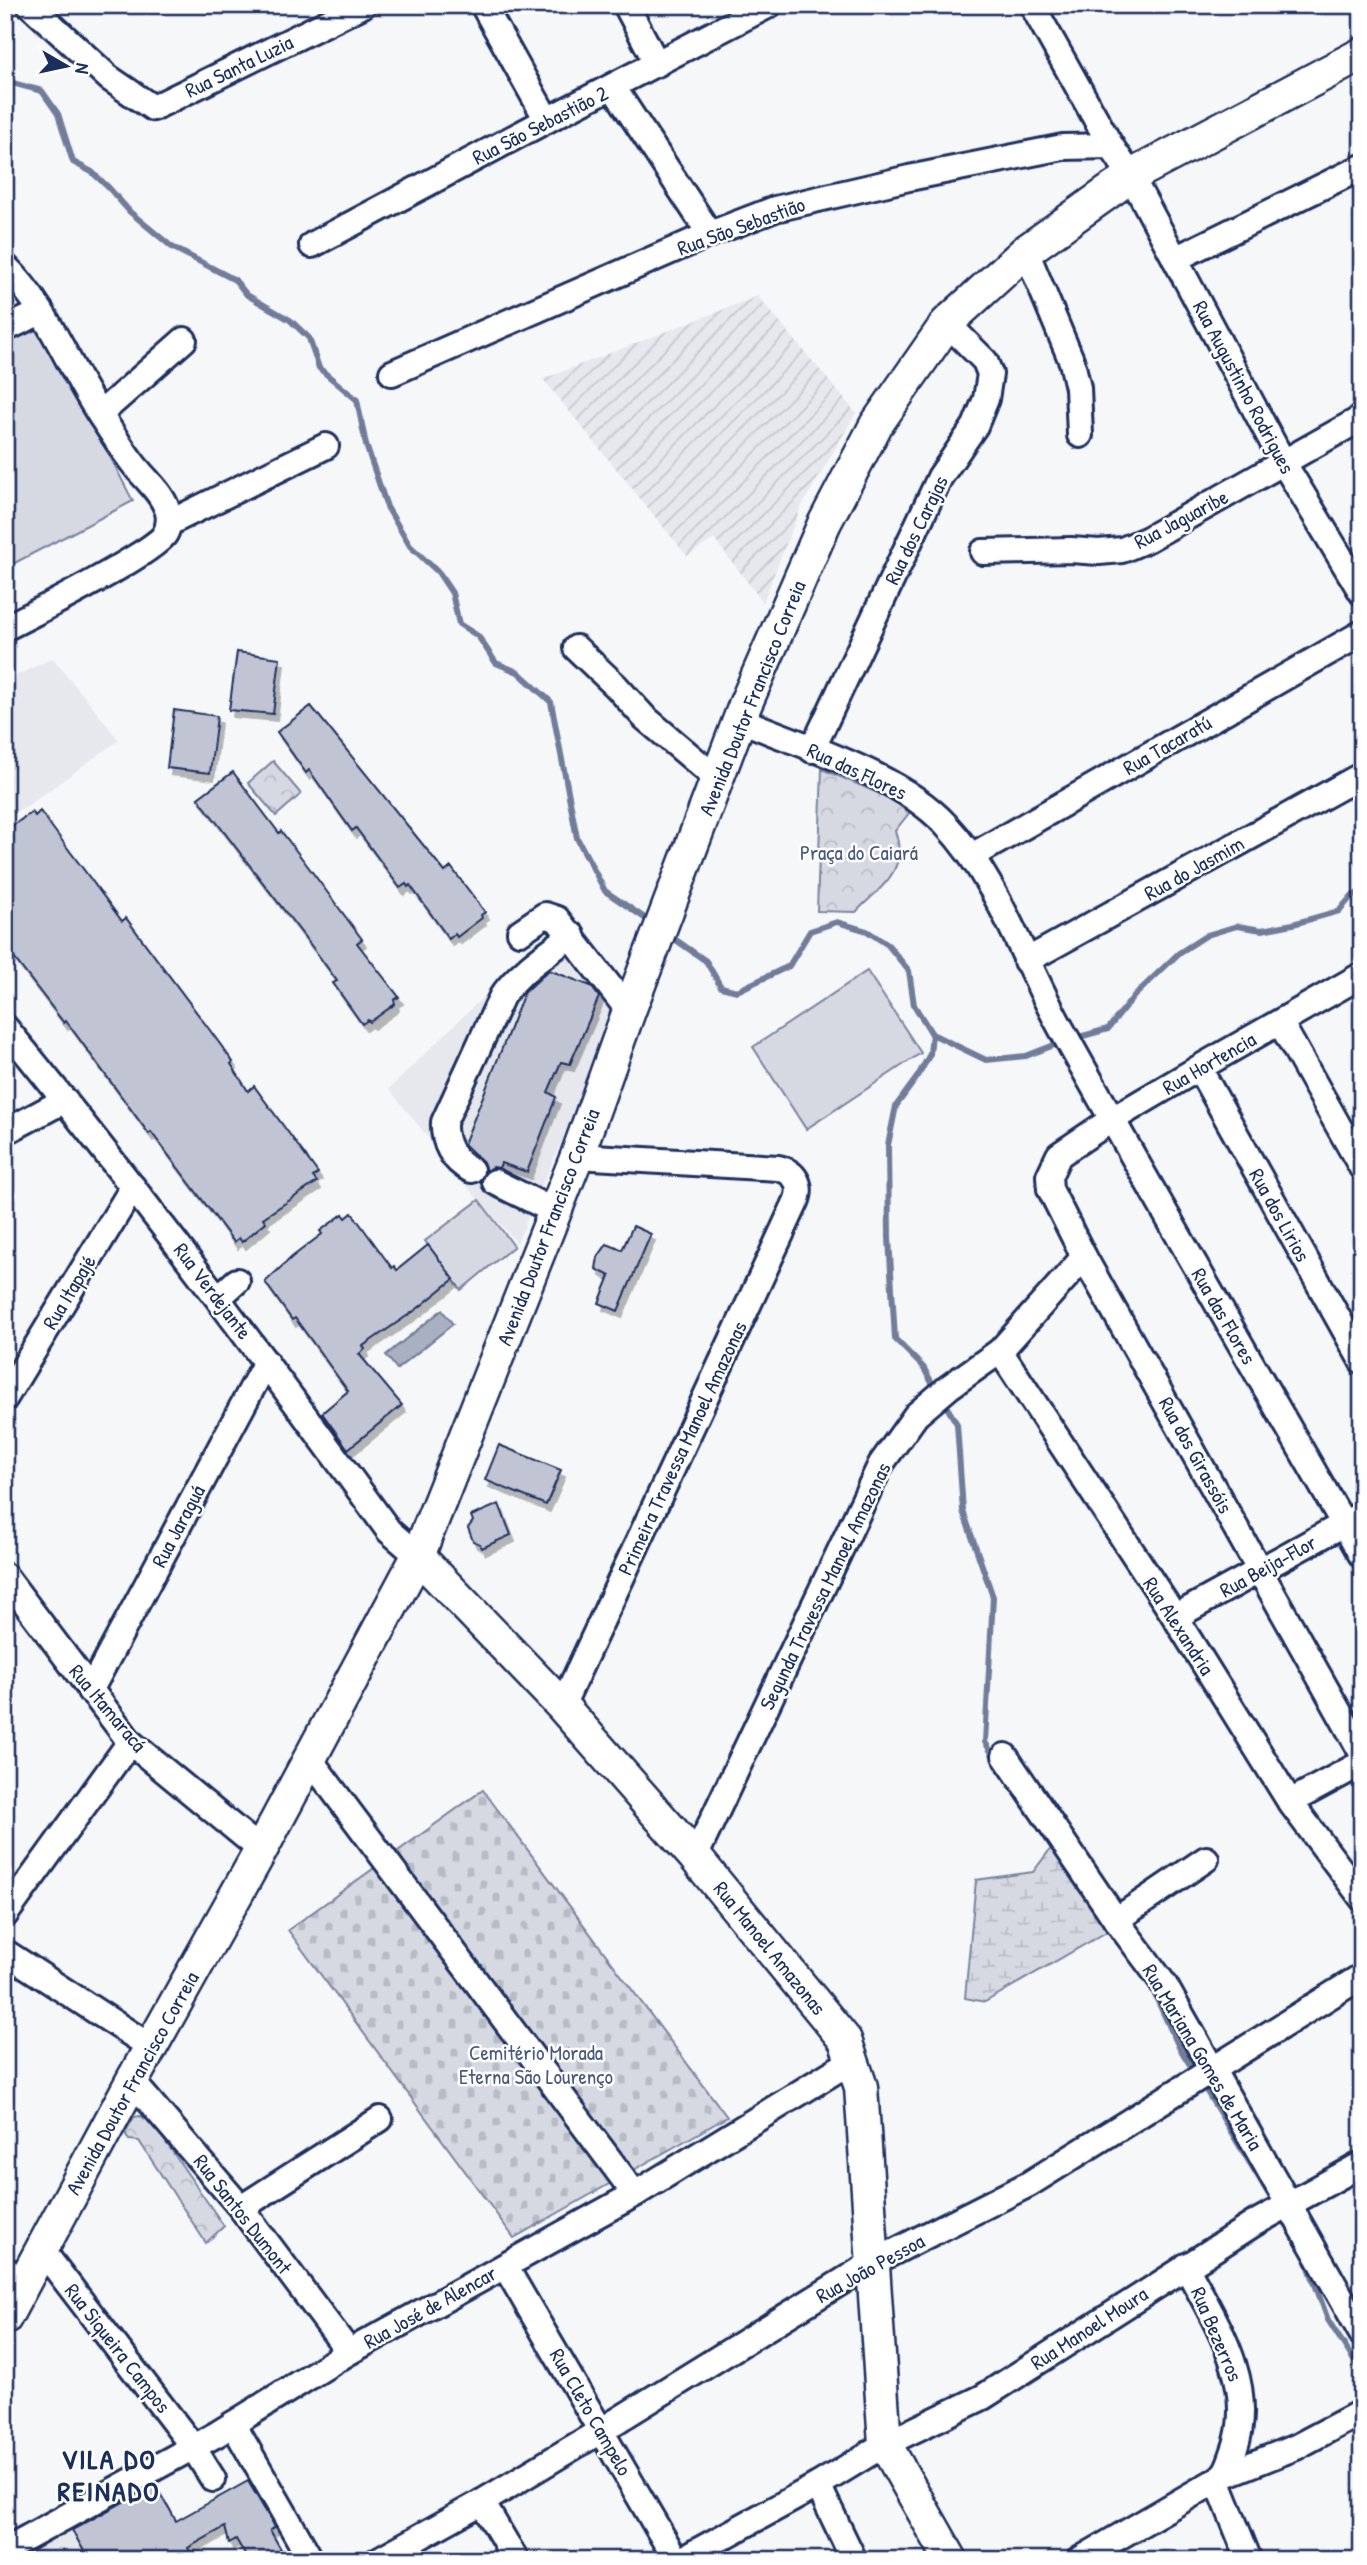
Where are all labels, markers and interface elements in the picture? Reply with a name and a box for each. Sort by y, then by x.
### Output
street label: Rua Santa Luzia [180,27,298,105]
north arrow [32,32,102,102]
text: N [69,62,96,76]
street label: Rua São Sebastião 2 [467,78,613,172]
street label: Rua São Sebastião [673,190,809,262]
street label: Rua Augustinho Rodrigues [1186,295,1302,479]
street label: Rua dos Carajas [877,471,955,589]
street label: Rua Jaguaribe [1129,482,1233,556]
street label: Avenida Doutor Francisco Correia [691,576,813,820]
street label: Rua Tacaratú [1118,708,1217,782]
street label: Rua das Flores [802,735,912,807]
street label: Rua do Jasmim [1139,829,1249,907]
park label: Praça do Caiará [800,838,918,867]
street label: Rua Hortencia [1157,1025,1261,1101]
street label: Avenida Doutor Francisco Correia [489,1104,607,1350]
street label: Rua dos Lirios [1242,1163,1318,1267]
street label: Rua Verdejante [167,1237,259,1345]
street label: Rua Itapajé [35,1249,103,1335]
street label: Rua das Flores [1185,1263,1263,1369]
street label: Primeira Travessa Manoel Amazonas [610,1316,754,1580]
street label: Rua dos Girassóis [1152,1392,1240,1518]
street label: Segunda Travessa Manoel Amazonas [752,1457,898,1715]
street label: Rua Jaraguá [144,1480,212,1572]
street label: Rua Beija-Flor [1214,1528,1322,1604]
street label: Rua Alexandria [1136,1571,1222,1681]
street label: Rua Itamaracá [63,1658,153,1758]
street label: Rua Manoel Amazonas [707,1875,833,2021]
street label: Rua Mariana Gomes de Maria [1136,1958,1270,2156]
street label: Avenida Doutor Francisco Correia [58,1966,206,2200]
park label: Cemitério Morada Eterna São Lourenço [459,2038,613,2091]
street label: Rua Santos Dumont [187,2148,299,2281]
street label: Rua João Pessoa [810,2226,930,2310]
street label: Rua José de Alencar [358,2258,502,2356]
street label: Rua Siqueira Campos [58,2277,178,2419]
street label: Rua Manoel Moura [1025,2279,1153,2377]
street label: Rua Bezerros [1184,2282,1250,2386]
street label: Rua Cleto Campelo [543,2343,639,2481]
district label: VILA DO REINADO [57,2440,161,2510]

